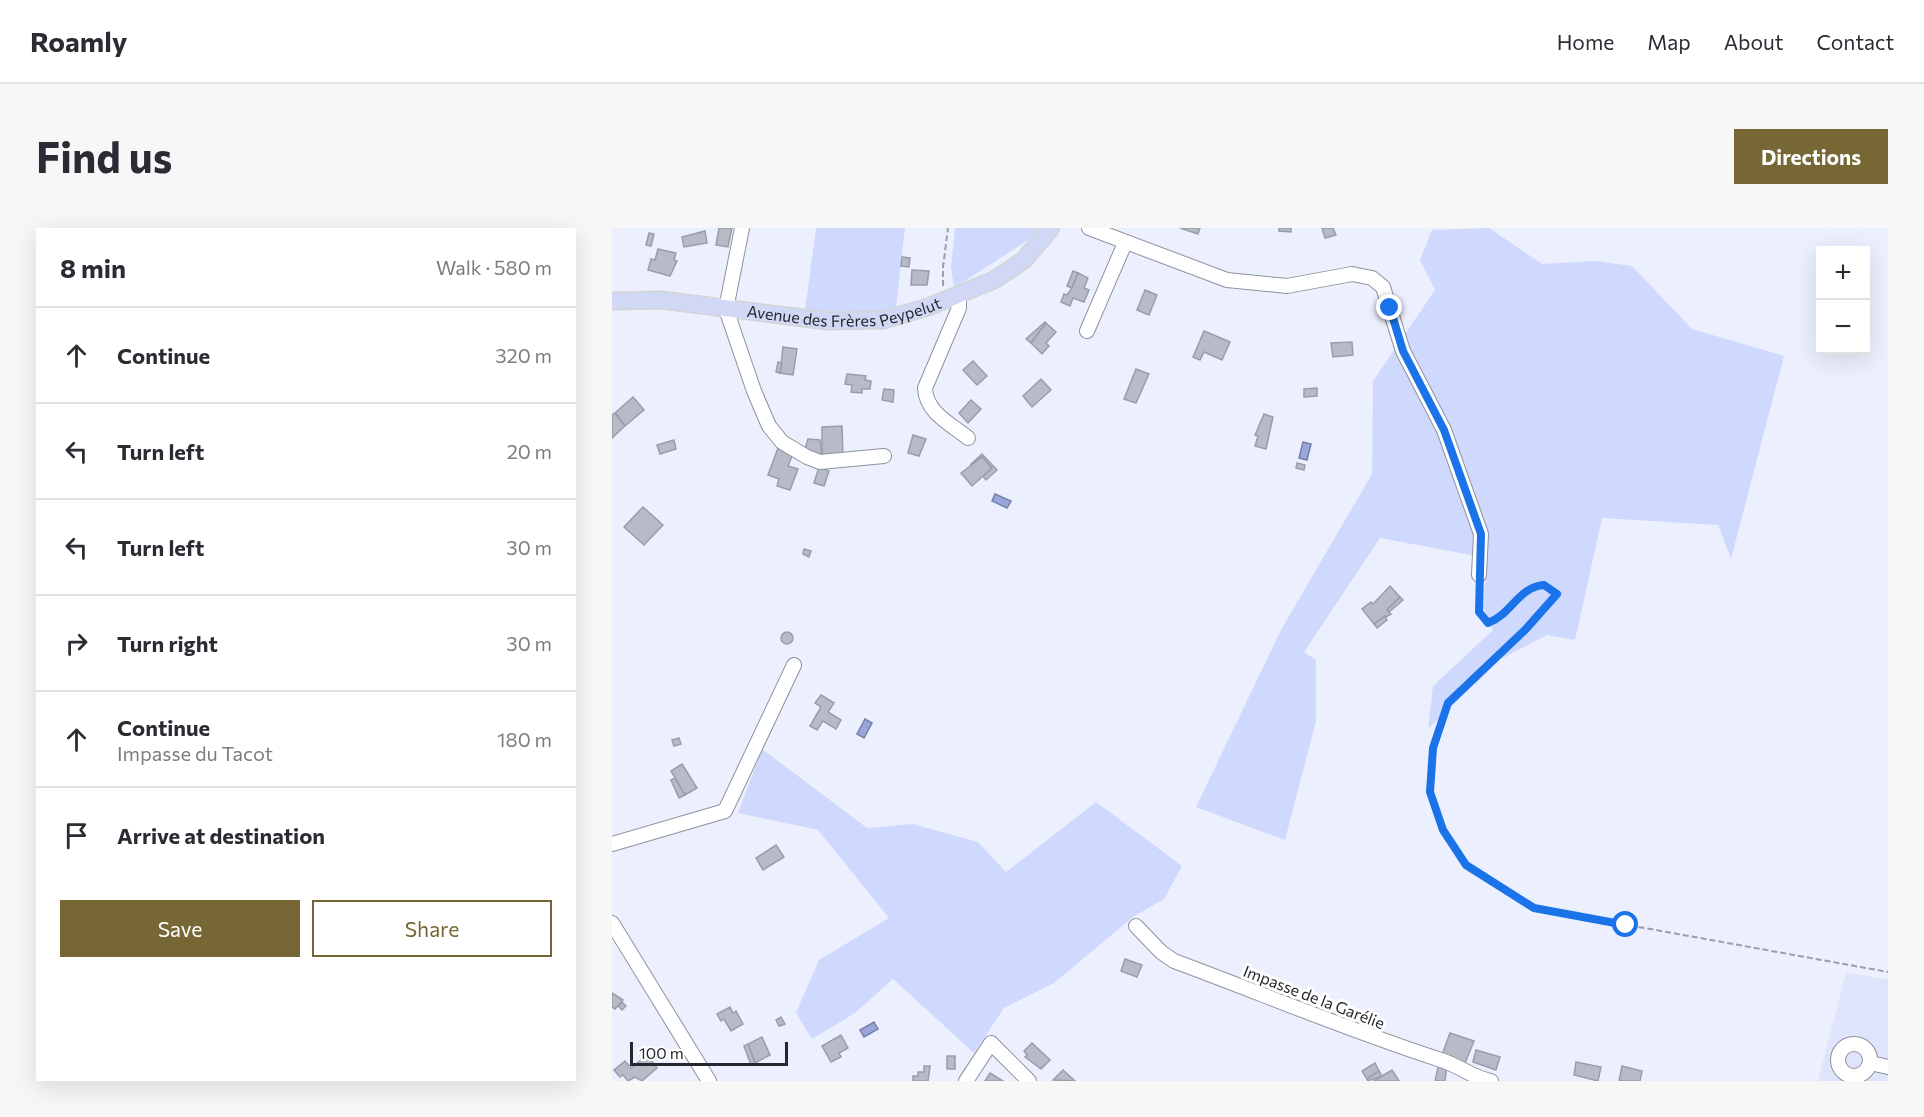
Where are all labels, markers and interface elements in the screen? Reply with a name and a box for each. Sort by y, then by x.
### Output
text: Roamly [30,24,127,58]
text: Home [1557,29,1614,54]
text: Map [1647,29,1691,54]
text: About [1724,29,1783,54]
text: Contact [1816,29,1894,54]
button: Directions [1734,129,1888,184]
text: Find us [36,130,172,182]
map controls [1816,246,1870,354]
button: + [1816,246,1870,300]
text: 8 min [60,252,126,283]
text: Walk · 580 m [436,255,552,279]
street label: Avenue des Frères Peypelut [746,293,944,330]
route end [1376,294,1402,320]
button: − [1816,300,1870,354]
icon: ahead [60,339,93,372]
text: Continue [117,342,210,369]
text: 320 m [495,343,552,367]
icon: left [60,435,93,468]
text: Turn left [117,438,204,465]
text: 20 m [507,439,552,463]
icon: left [60,531,93,564]
text: Turn left [117,534,204,561]
text: 30 m [506,535,552,559]
icon: right [60,627,93,660]
text: Turn right [117,630,218,657]
text: 30 m [506,631,552,655]
text: Continue [117,714,210,741]
icon: ahead [60,723,93,756]
text: 180 m [497,727,552,751]
text: Impasse du Tacot [117,741,273,765]
icon: arrive [60,819,93,852]
text: Arrive at destination [117,822,325,849]
button: Save [60,900,300,957]
button: Share [312,900,552,957]
route start [1612,911,1638,937]
street label: Impasse de la Garélie [1241,961,1388,1032]
scale bar [630,1039,788,1066]
text: 100 m [639,1043,684,1062]

